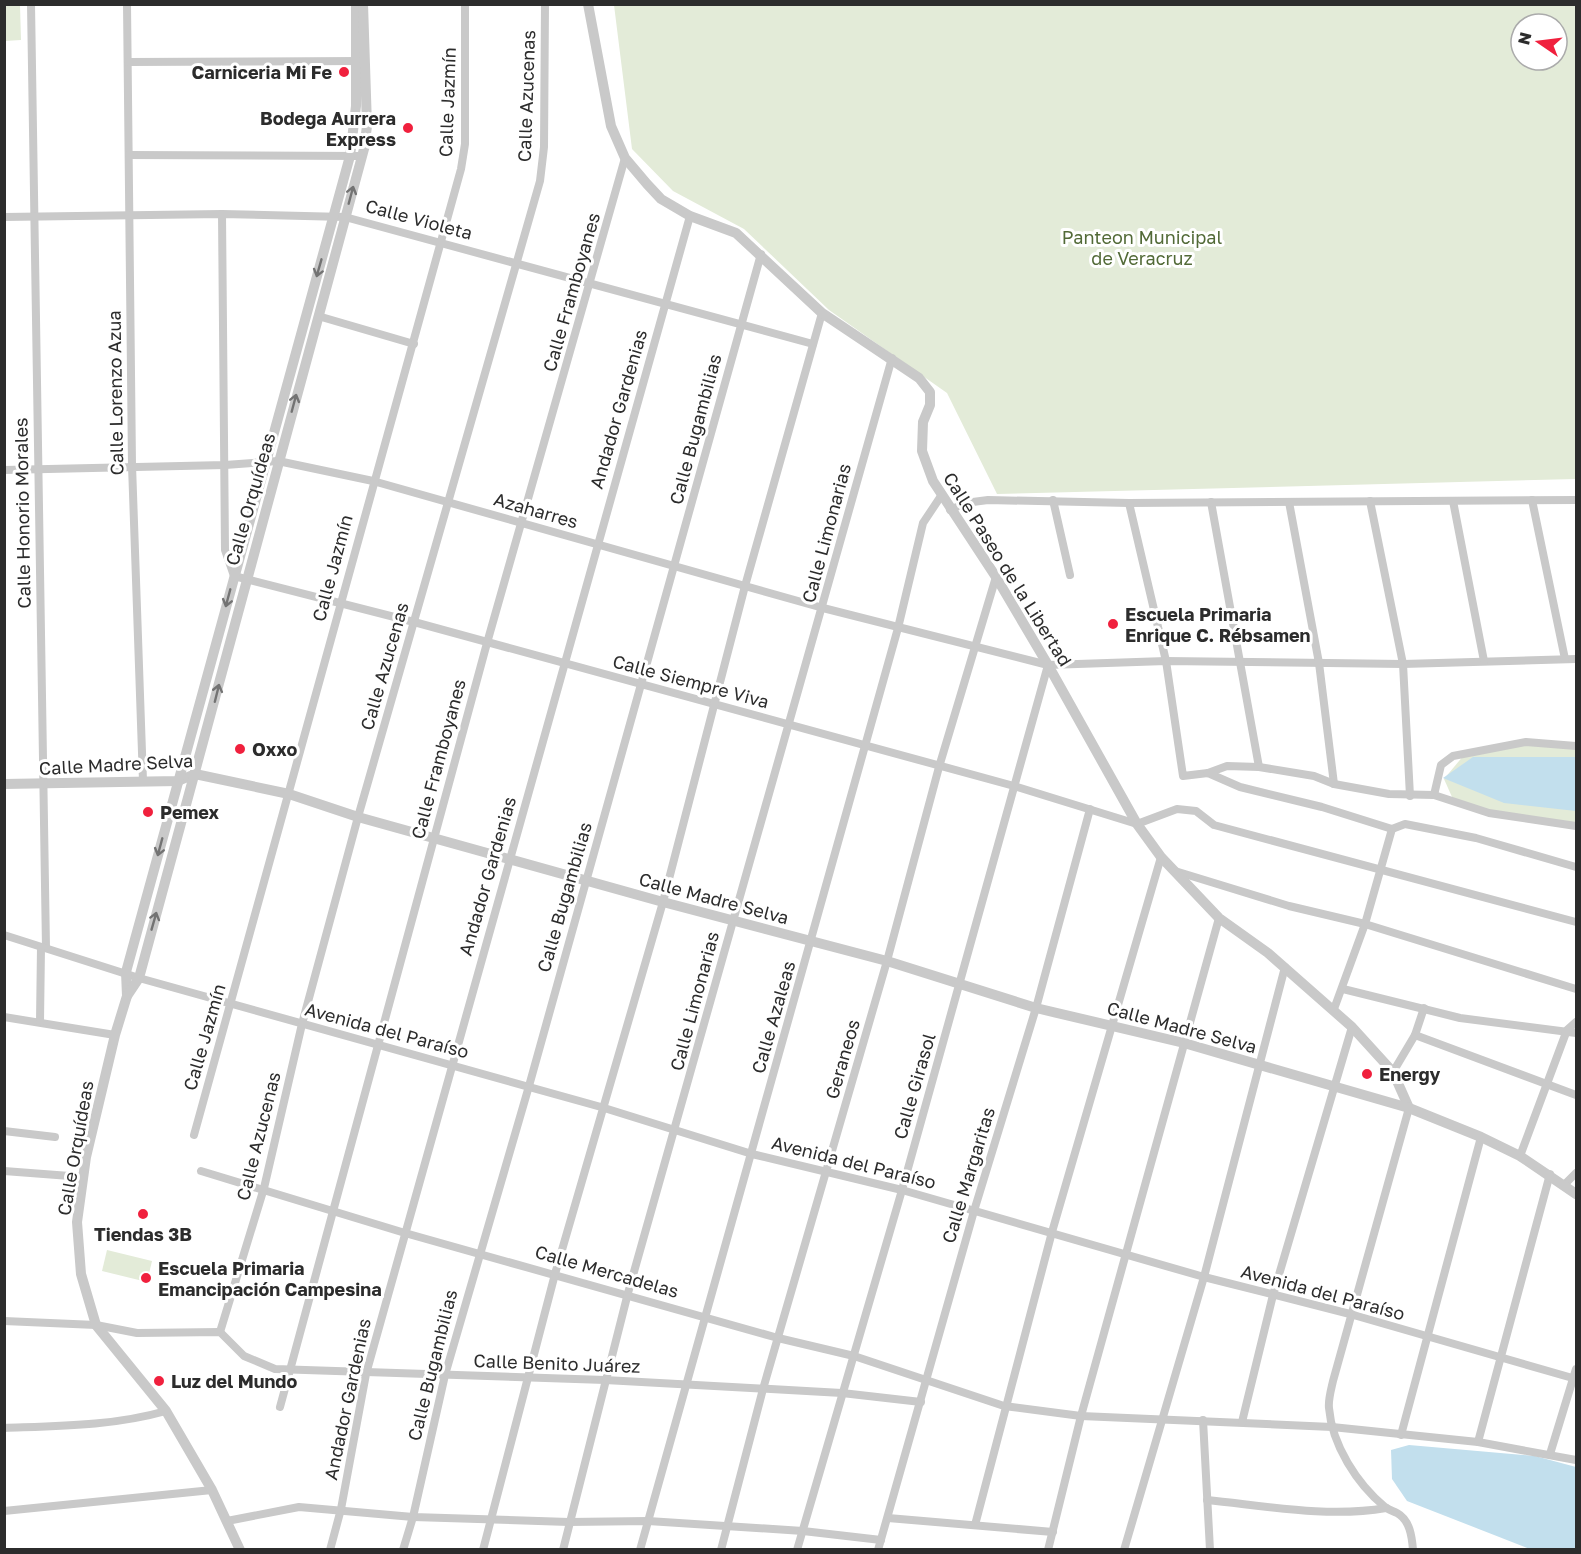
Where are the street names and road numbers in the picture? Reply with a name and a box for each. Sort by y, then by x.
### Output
street label: Calle Azucenas [513,30,539,162]
street label: Calle Jazmín [434,47,460,157]
street label: Calle Violeta [363,194,475,244]
street label: Calle Framboyanes [538,210,604,374]
street label: Calle Lorenzo Azua [103,310,127,476]
street label: Andador Gardenias [585,327,651,491]
street label: Calle Bugambilias [664,351,726,507]
street label: Calle Honorio Morales [9,417,35,609]
street label: Calle Orquídeas [221,430,279,568]
street label: Calle Limonarias [797,461,855,605]
street label: Calle Paseo de la Libertad [939,468,1077,670]
street label: Azaharres [491,487,581,533]
street label: Calle Jazmín [307,512,357,624]
street label: Calle Azucenas [355,600,413,732]
street label: Calle Siempre Viva [610,650,772,712]
street label: Calle Framboyanes [406,677,470,841]
street label: Calle Madre Selva [38,749,194,779]
street label: Andador Gardenias [454,794,520,958]
street label: Calle Bugambilias [532,819,596,975]
street label: Calle Madre Selva [637,867,791,929]
street label: Calle Limonarias [665,929,723,1073]
street label: Calle Azaleas [746,958,800,1076]
street label: Calle Jazmín [178,981,230,1093]
street label: Calle Madre Selva [1105,996,1259,1058]
street label: Avenida del Paraíso [303,998,471,1062]
street label: Geraneos [820,1017,864,1101]
street label: Calle Girasol [888,1030,940,1142]
street label: Calle Azucenas [231,1069,285,1203]
street label: Calle Orquídeas [52,1079,98,1217]
street label: Calle Margaritas [937,1104,999,1246]
street label: Avenida del Paraíso [770,1131,938,1193]
street label: Calle Mercadelas [533,1240,681,1302]
street label: Avenida del Paraíso [1239,1260,1407,1324]
street label: Calle Bugambilias [403,1287,461,1443]
street label: Andador Gardenias [319,1316,375,1482]
street label: Calle Benito Juárez [473,1349,641,1377]

